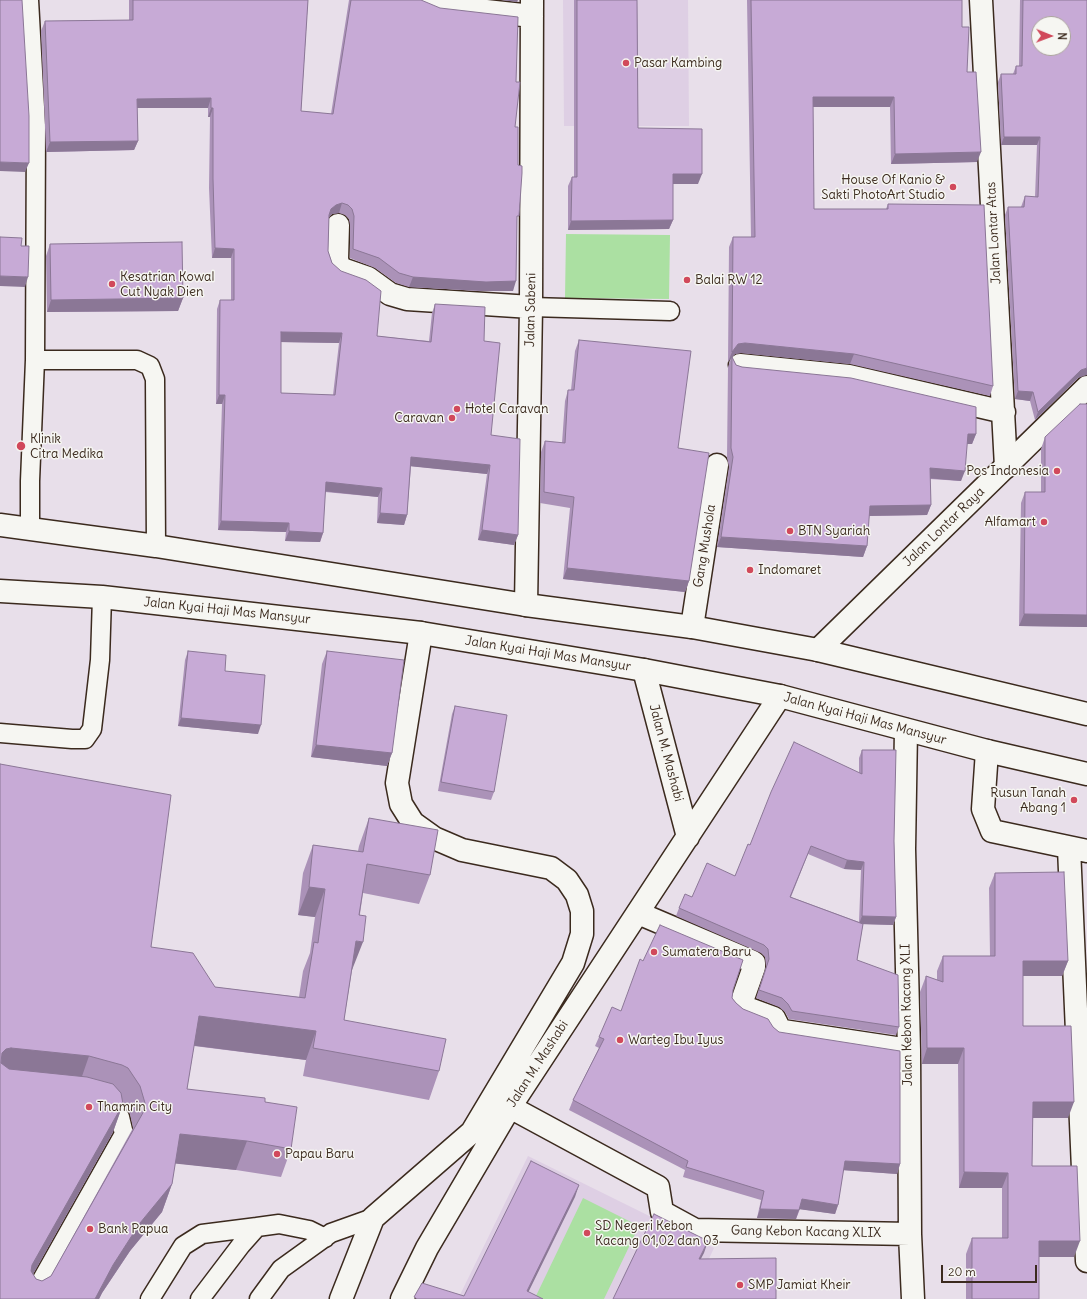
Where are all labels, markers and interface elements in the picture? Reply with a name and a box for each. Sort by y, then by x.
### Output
north arrow [1031,16,1071,56]
text: N [1055,32,1069,40]
place label: Pasar Kambing [634,55,722,71]
marker: Pasar Kambing [621,58,631,68]
place label: House Of Kanio & Sakti PhotoArt Studio [821,172,945,203]
street label: Jalan Lontar Atas [984,181,1004,285]
marker: House Of Kanio & Sakti PhotoArt Studio [948,182,958,192]
place label: Kesatrian Kowal Cut Nyak Dien [120,269,214,300]
place label: Balai RW 12 [695,272,763,288]
street label: Jalan Sabeni [523,273,539,347]
marker: Balai RW 12 [682,275,692,285]
marker: Kesatrian Kowal Cut Nyak Dien [107,279,117,289]
place label: Hotel Caravan [465,401,548,417]
marker: Hotel Caravan [452,404,462,414]
place label: Caravan [394,410,444,426]
marker: Caravan [447,413,457,423]
place label: Klinik Citra Medika [30,431,104,462]
marker: Klinik Citra Medika [15,440,27,452]
place label: Pos Indonesia [966,463,1049,479]
marker: Pos Indonesia [1052,466,1062,476]
street label: Jalan Lontar Raya [900,484,988,570]
street label: Gang Mushola [691,503,719,589]
place label: Alfamart [985,514,1036,530]
marker: Alfamart [1039,517,1049,527]
place label: BTN Syariah [798,523,870,539]
marker: BTN Syariah [785,526,795,536]
place label: Indomaret [758,562,821,578]
marker: Indomaret [745,565,755,575]
street label: Jalan Kyai Haji Mas Mansyur [143,594,311,628]
street label: Jalan Kyai Haji Mas Mansyur [464,633,632,675]
street label: Jalan Kyai Haji Mas Mansyur [782,690,948,748]
street label: Jalan M. Mashabi [646,703,686,803]
place label: Rusun Tanah Abang 1 [990,785,1066,816]
marker: Rusun Tanah Abang 1 [1069,795,1079,805]
street label: Jalan Kebon Kacang XLI [898,943,916,1087]
place label: Sumatera Baru [662,944,751,960]
marker: Sumatera Baru [649,947,659,957]
street label: Jalan M. Mashabi [504,1018,572,1110]
place label: Warteg Ibu Iyus [628,1032,723,1048]
marker: Warteg Ibu Iyus [615,1035,625,1045]
place label: Thamrin City [97,1099,172,1115]
marker: Thamrin City [84,1102,94,1112]
place label: Papau Baru [285,1146,354,1162]
marker: Papau Baru [272,1149,282,1159]
place label: SD Negeri Kebon Kacang 01,02 dan 03 [595,1218,719,1249]
place label: Bank Papua [98,1221,168,1237]
street label: Gang Kebon Kacang XLIX [731,1223,881,1241]
marker: Bank Papua [85,1224,95,1234]
marker: SD Negeri Kebon Kacang 01,02 dan 03 [582,1228,592,1238]
scale bar [943,1257,1039,1283]
text: 20 m [948,1264,976,1279]
place label: SMP Jamiat Kheir [748,1277,851,1293]
marker: SMP Jamiat Kheir [735,1280,745,1290]

